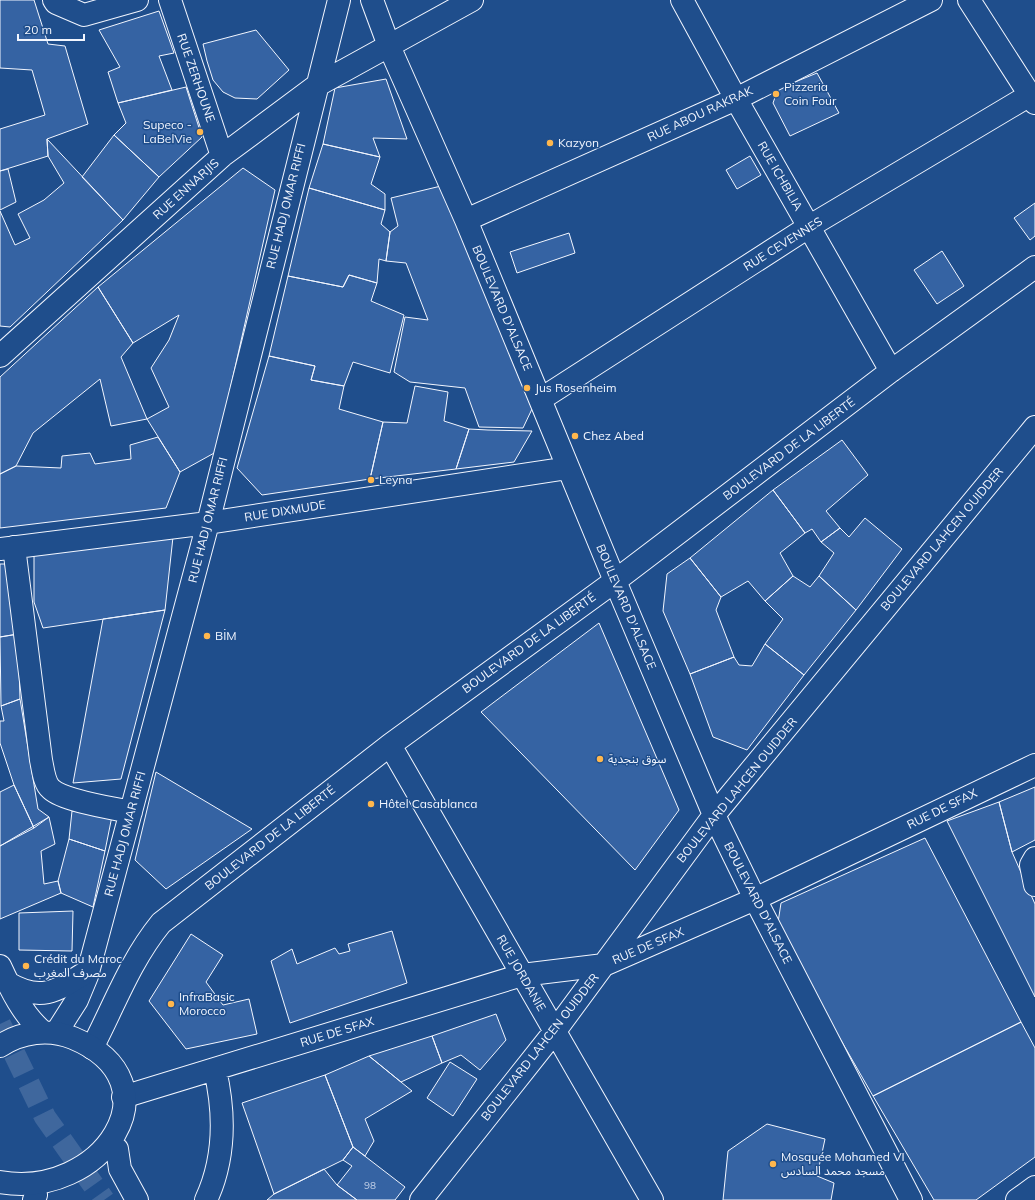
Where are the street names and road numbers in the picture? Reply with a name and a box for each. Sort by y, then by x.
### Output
street label: RUE ZERHOUNE [174,31,219,124]
street label: RUE ABOU RAKRAK [645,82,755,145]
street label: RUE ICHBILIA [755,138,806,213]
street label: RUE HADJ OMAR RIFFI [263,142,308,270]
street label: RUE ENNARJIS [149,155,222,222]
street label: RUE CEVENNES [741,213,825,274]
street label: BOULEVARD D'ALSACE [469,243,536,373]
street label: BOULEVARD DE LA LIBERTÉ [720,394,858,503]
street label: RUE HADJ OMAR RIFFI [185,456,230,584]
street label: BOULEVARD LAHCEN OUIDDER [877,464,1006,613]
street label: RUE DIXMUDE [243,497,327,524]
street label: BOULEVARD D'ALSACE [593,542,660,672]
street label: BOULEVARD DE LA LIBERTÉ [459,589,598,696]
street label: BOULEVARD LAHCEN OUIDDER [673,714,800,865]
street label: RUE HADJ OMAR RIFFI [101,770,148,898]
street label: BOULEVARD DE LA LIBERTÉ [202,782,338,893]
street label: RUE DE SFAX [904,785,980,832]
street label: BOULEVARD D'ALSACE [721,839,796,966]
street label: RUE DE SFAX [610,924,686,967]
street label: RUE JORDANIE [494,932,549,1014]
street label: BOULEVARD LAHCEN OUIDDER [477,970,602,1123]
street label: RUE DE SFAX [298,1013,376,1050]

